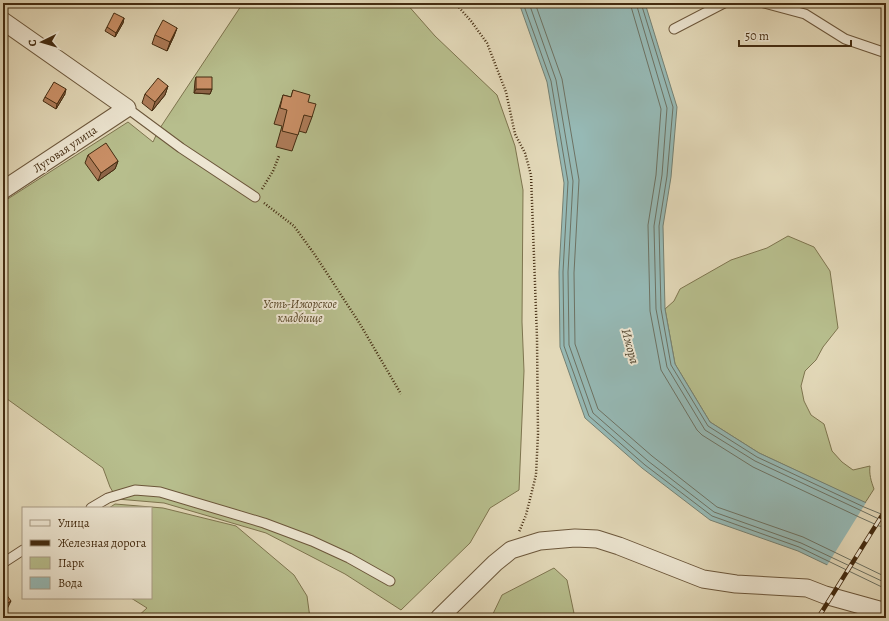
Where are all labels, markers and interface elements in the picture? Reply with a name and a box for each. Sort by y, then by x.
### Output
north arrow [22,22,62,62]
scale bar [739,22,851,48]
text: 50 m [745,28,769,44]
text: С [25,39,40,47]
street label: Луговая улица [30,121,101,176]
park label: Усть-Ижорское кладбище [263,296,337,326]
water label: Ижора [618,327,643,366]
legend [22,507,152,599]
text: Улица [58,515,90,531]
text: Железная дорога [58,535,147,551]
text: Парк [58,555,84,571]
text: Вода [58,575,83,591]

